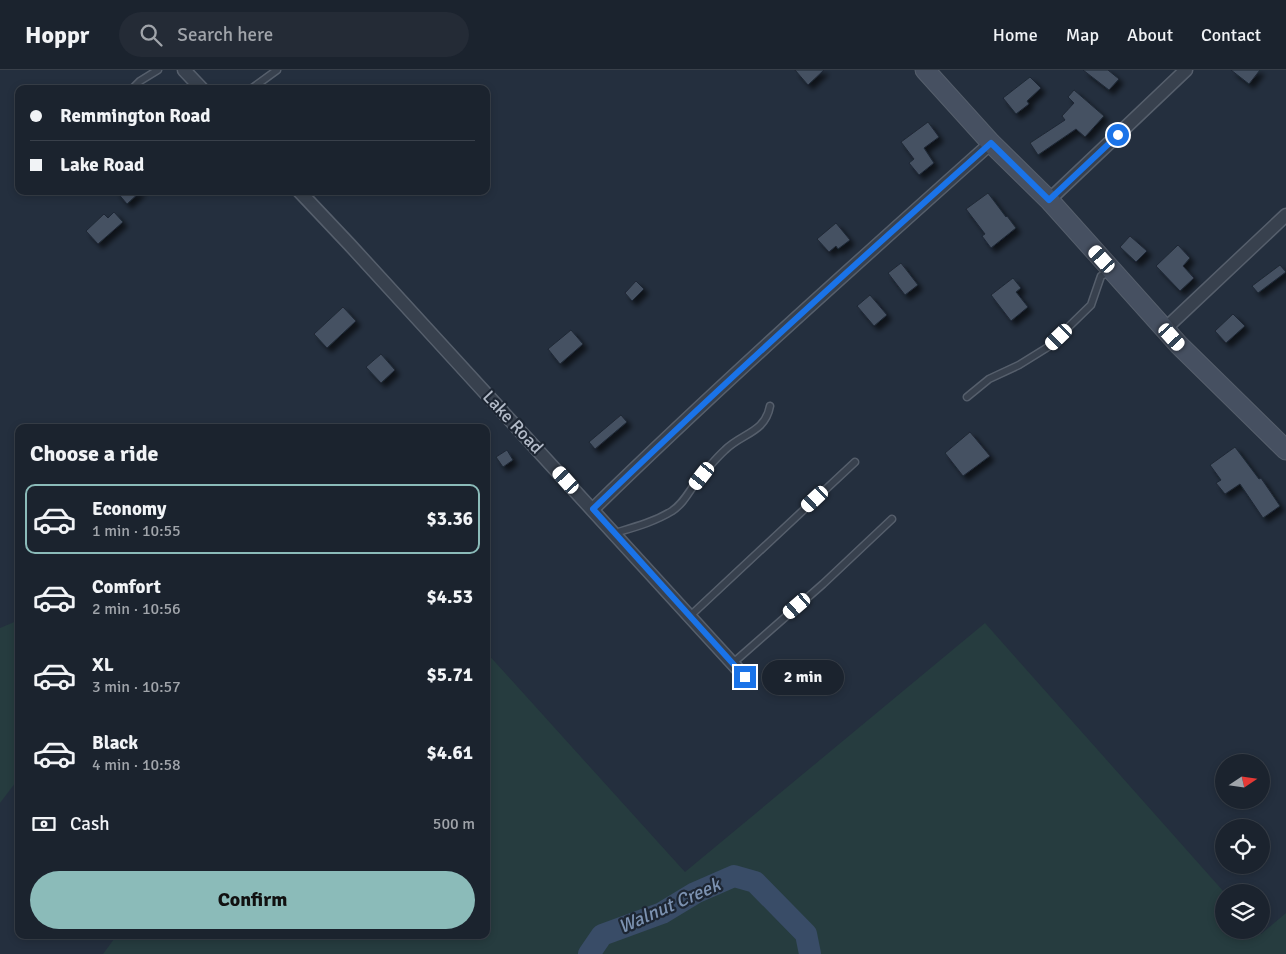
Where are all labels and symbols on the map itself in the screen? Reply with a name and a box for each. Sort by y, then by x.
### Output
route start [1107,124,1129,146]
car [1086,243,1117,275]
car [1043,321,1075,353]
car [1156,321,1187,353]
street label: Lake Road [478,386,548,458]
car [686,460,717,492]
car [550,464,581,496]
car [798,483,831,515]
car [780,590,813,622]
callout: 2 min [762,660,845,694]
route end [734,666,756,688]
north arrow [1215,754,1270,809]
water label: Walnut Creek [615,872,725,939]

